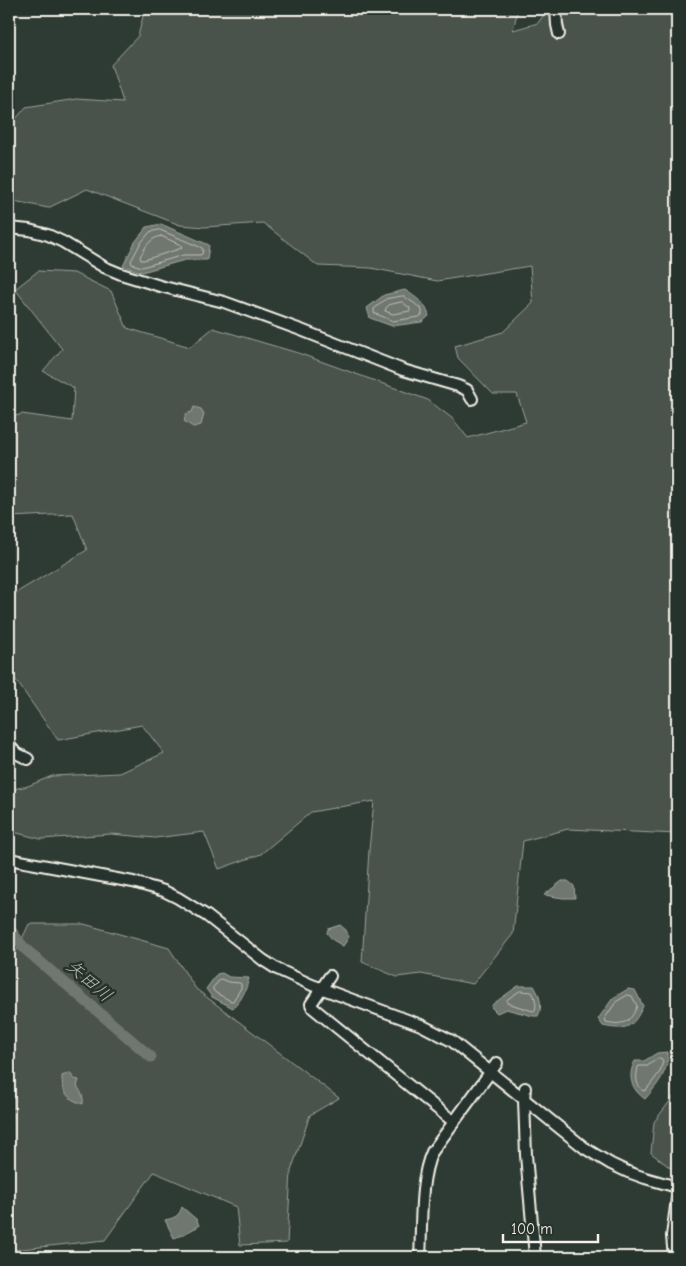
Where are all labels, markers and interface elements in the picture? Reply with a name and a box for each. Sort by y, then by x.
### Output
water label: 矢田川 [62,955,116,1007]
scale bar [503,1211,598,1243]
text: 100 m [511,1220,553,1238]

